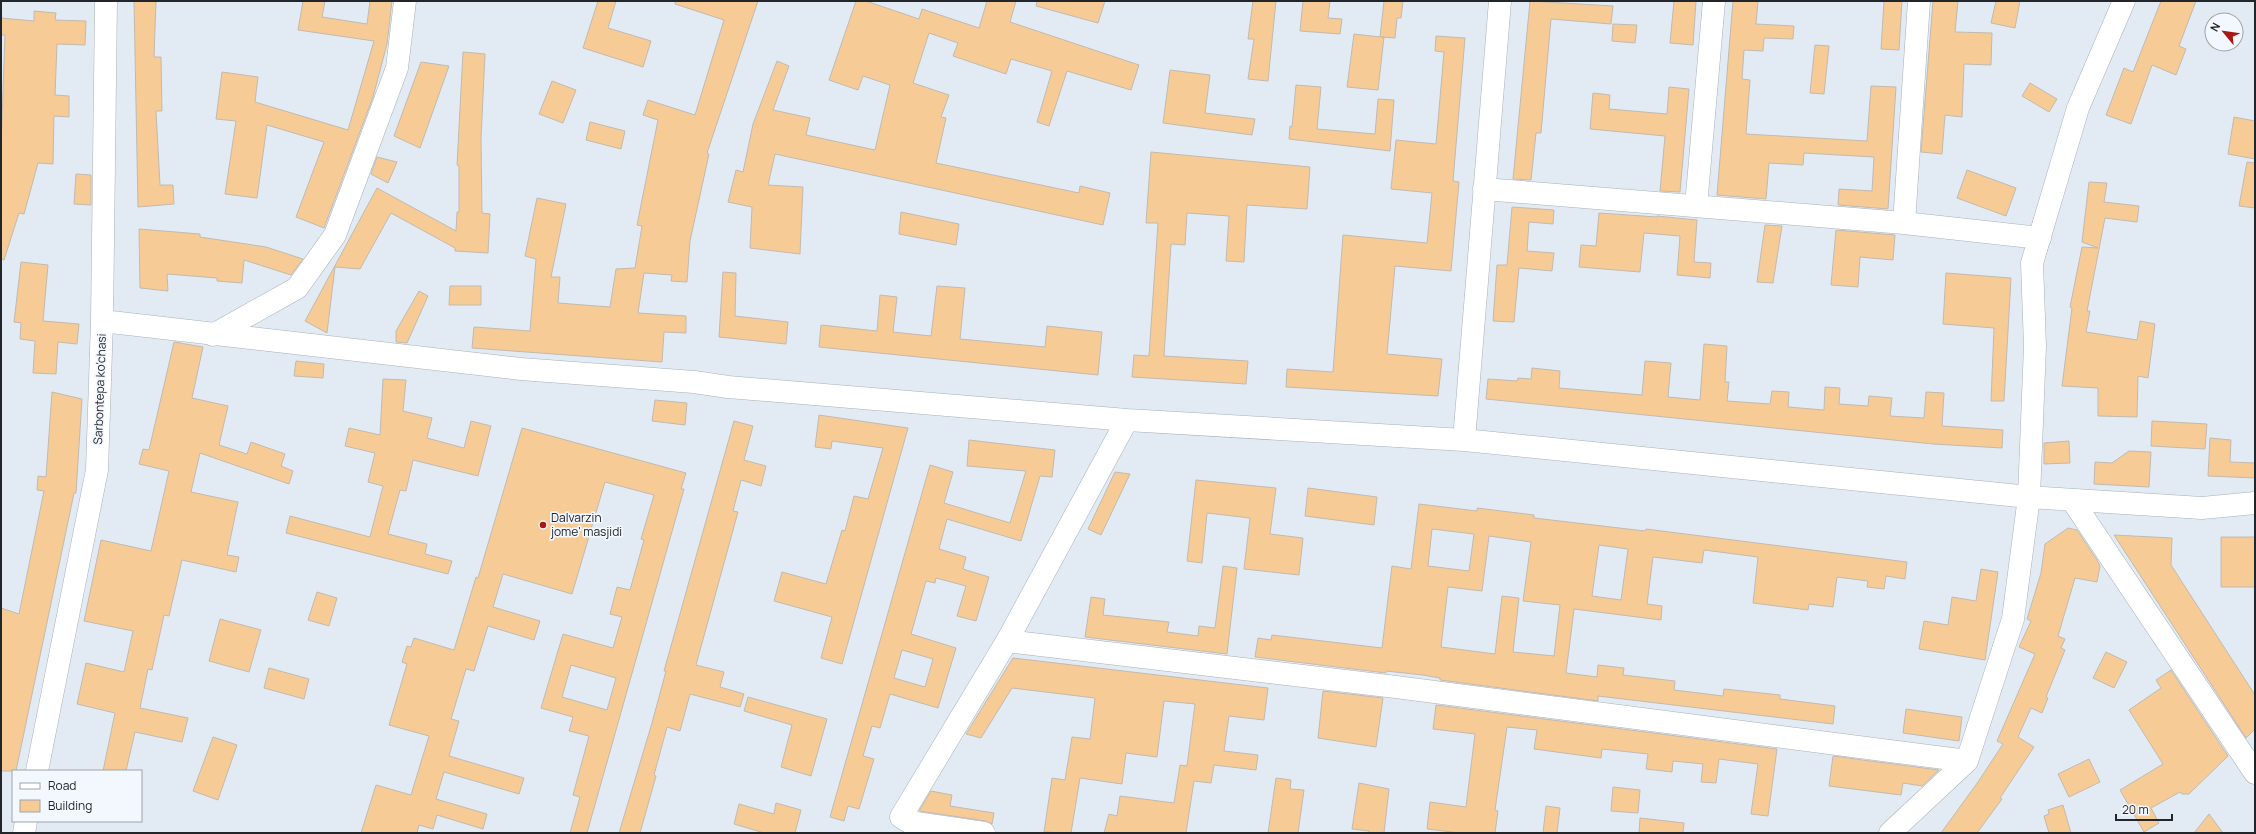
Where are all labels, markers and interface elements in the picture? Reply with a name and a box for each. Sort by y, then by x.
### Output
north arrow [2204,12,2244,52]
text: N [2206,20,2223,34]
street label: Sarbontepa ko'chasi [89,333,110,445]
place label: Dalvarzin jome' masjidi [550,509,622,540]
marker: Dalvarzin jome' masjidi [538,520,548,530]
legend [12,770,142,822]
text: Road [48,777,76,794]
scale bar [2116,796,2172,822]
text: Building [48,797,92,814]
text: 20 m [2122,801,2149,818]

